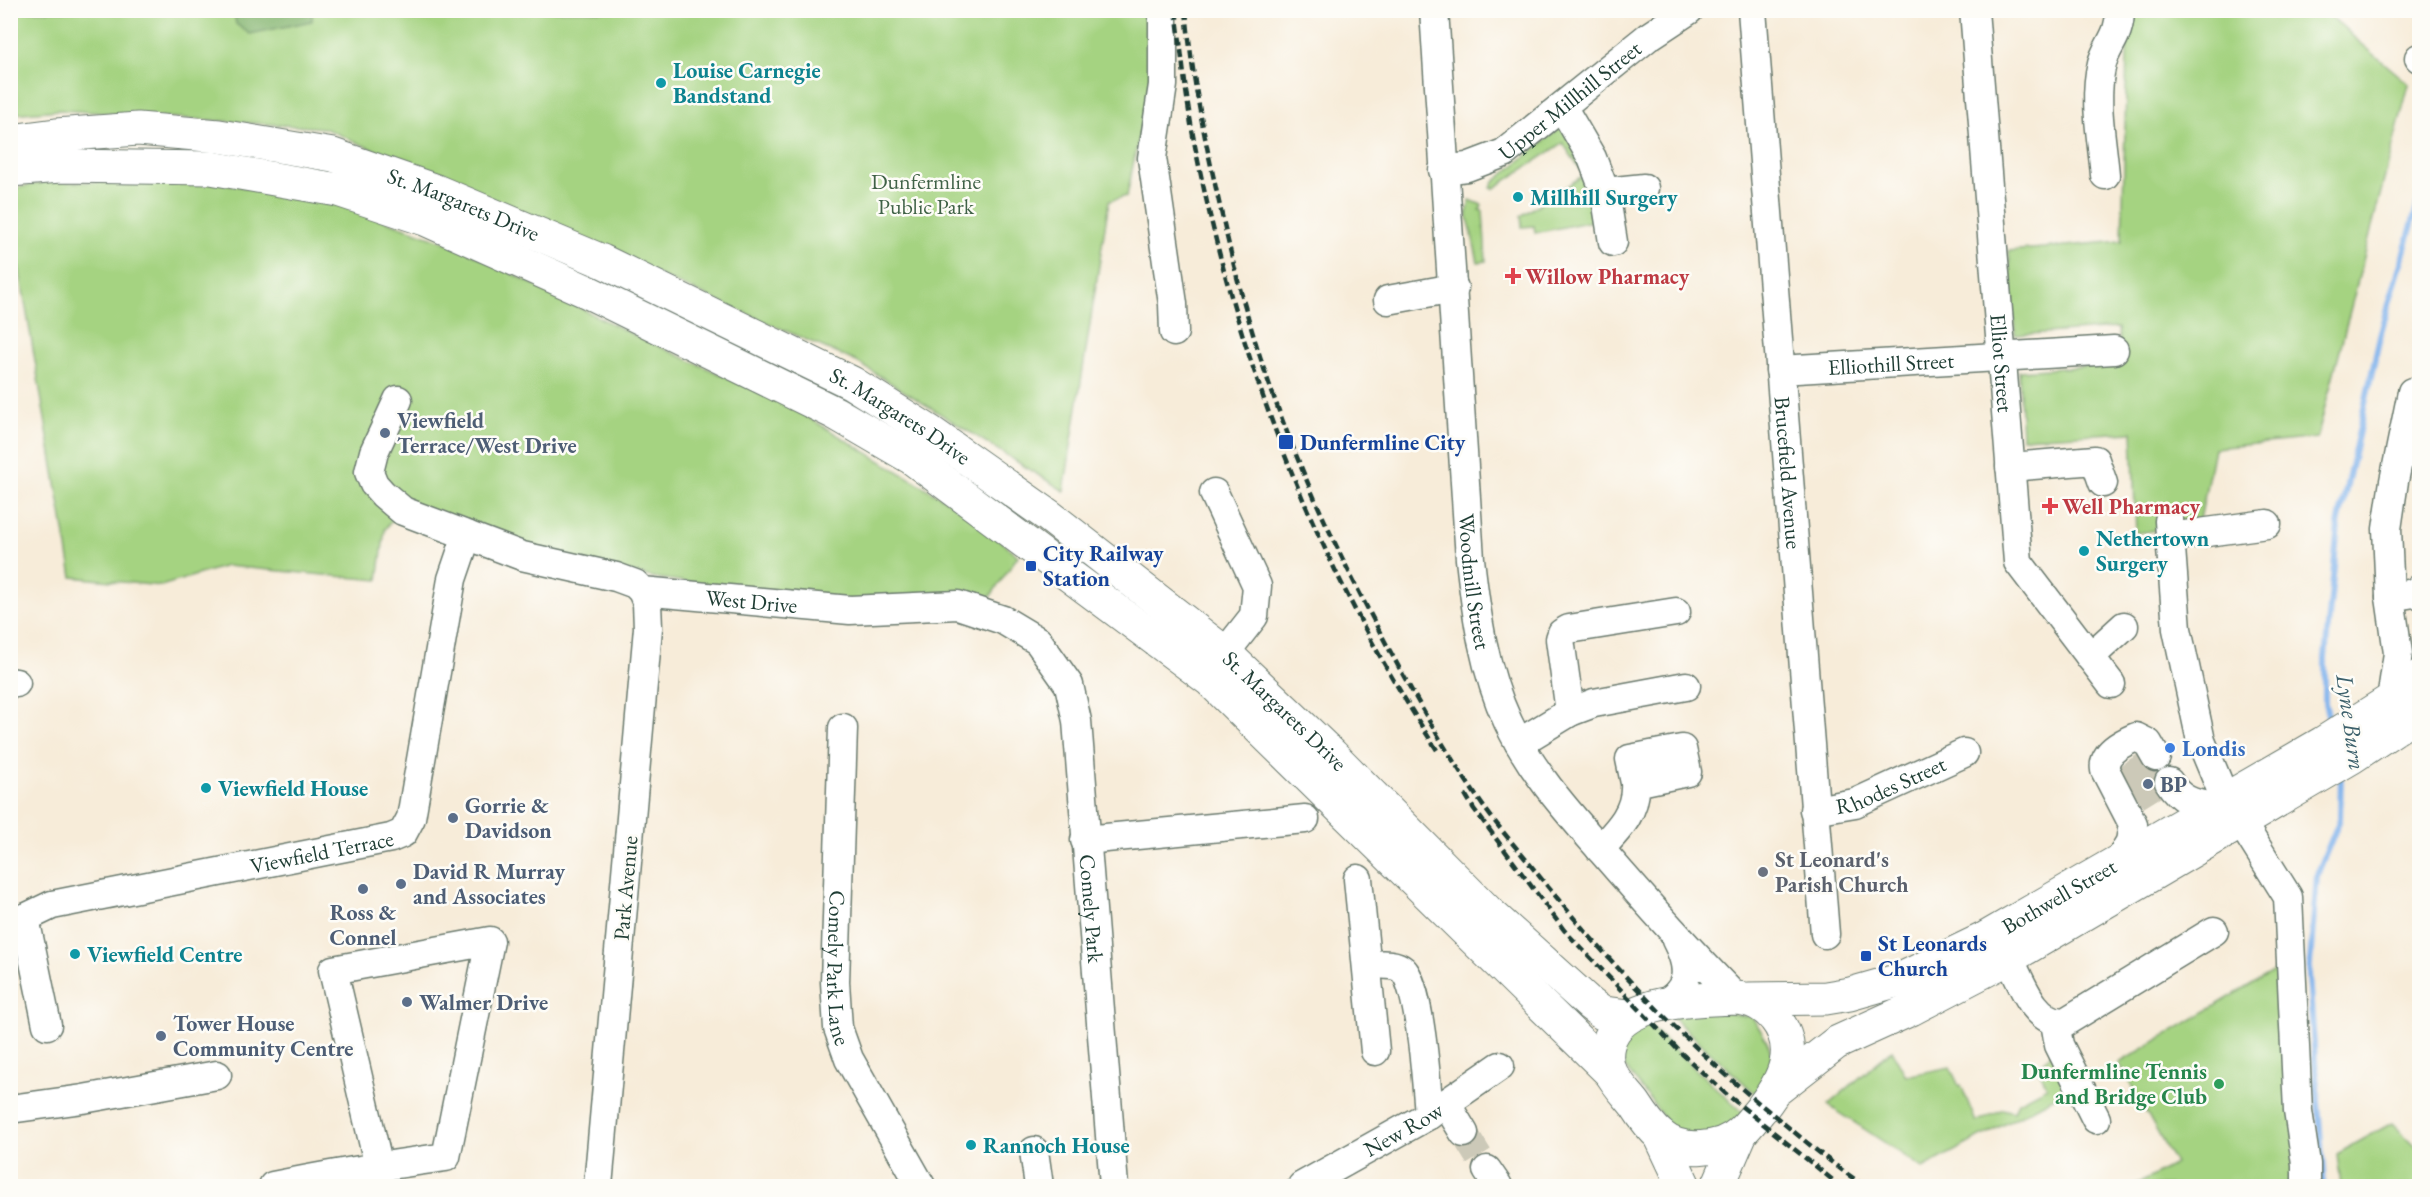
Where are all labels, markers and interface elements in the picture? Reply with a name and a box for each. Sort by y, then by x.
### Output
street label: Upper Millhill Street [1493,34,1647,167]
place label: Louise Carnegie Bandstand [673,56,821,110]
marker: Louise Carnegie Bandstand [654,76,668,90]
street label: St. Margarets Drive [383,161,544,248]
park label: Dunfermline Public Park [871,167,981,221]
place label: Millhill Surgery [1530,183,1678,212]
marker: Millhill Surgery [1511,190,1525,204]
place label: Willow Pharmacy [1525,262,1690,291]
marker: Willow Pharmacy [1506,269,1520,283]
street label: Elliot Street [1983,312,2020,413]
street label: Elliothill Street [1827,346,1955,382]
street label: St. Margarets Drive [825,360,977,472]
street label: Brucefield Avenue [1768,395,1809,550]
place label: Viewfield Terrace/West Drive [397,406,577,460]
marker: Viewfield Terrace/West Drive [378,426,392,440]
place label: Dunfermline City [1300,428,1466,457]
marker: Dunfermline City [1277,433,1295,451]
place label: Well Pharmacy [2062,492,2201,521]
marker: Well Pharmacy [2043,499,2057,513]
street label: Woodmill Street [1452,513,1498,652]
place label: Nethertown Surgery [2096,524,2210,578]
place label: City Railway Station [1043,539,1164,593]
marker: Nethertown Surgery [2077,544,2091,558]
marker: City Railway Station [1024,559,1038,573]
street label: West Drive [704,583,799,620]
street label: St. Margarets Drive [1216,644,1354,777]
water label: Lyne Burn [2329,671,2374,772]
place label: Londis [2182,734,2245,763]
marker: Londis [2163,741,2177,755]
street label: Rhodes Street [1834,749,1951,821]
place label: BP [2160,770,2187,799]
place label: Viewfield House [218,774,368,803]
marker: BP [2141,777,2155,791]
marker: Viewfield House [199,781,213,795]
place label: Gorrie & Davidson [465,791,552,845]
marker: Gorrie & Davidson [446,811,460,825]
street label: Viewfield Terrace [247,824,397,881]
street label: Park Avenue [606,834,645,942]
place label: St Leonard's Parish Church [1775,845,1908,899]
street label: Bothwell Street [1996,852,2122,941]
street label: Comely Park [1073,853,1110,965]
place label: David R Murray and Associates [413,857,565,911]
marker: St Leonard's Parish Church [1756,865,1770,879]
marker: David R Murray and Associates [394,877,408,891]
marker: Ross & Connel [356,882,370,896]
street label: Comely Park Lane [820,890,857,1050]
place label: Ross & Connel [329,898,397,952]
place label: St Leonards Church [1878,929,1987,983]
place label: Viewfield Centre [87,940,242,969]
marker: Viewfield Centre [68,947,82,961]
marker: St Leonards Church [1859,949,1873,963]
place label: Walmer Drive [419,988,548,1017]
marker: Walmer Drive [400,995,414,1009]
place label: Tower House Community Centre [173,1009,353,1063]
marker: Tower House Community Centre [154,1029,168,1043]
place label: Dunfermline Tennis and Bridge Club [2021,1057,2207,1111]
marker: Dunfermline Tennis and Bridge Club [2212,1077,2226,1091]
street label: New Row [1359,1095,1450,1164]
place label: Rannoch House [983,1131,1130,1160]
marker: Rannoch House [964,1138,978,1152]

